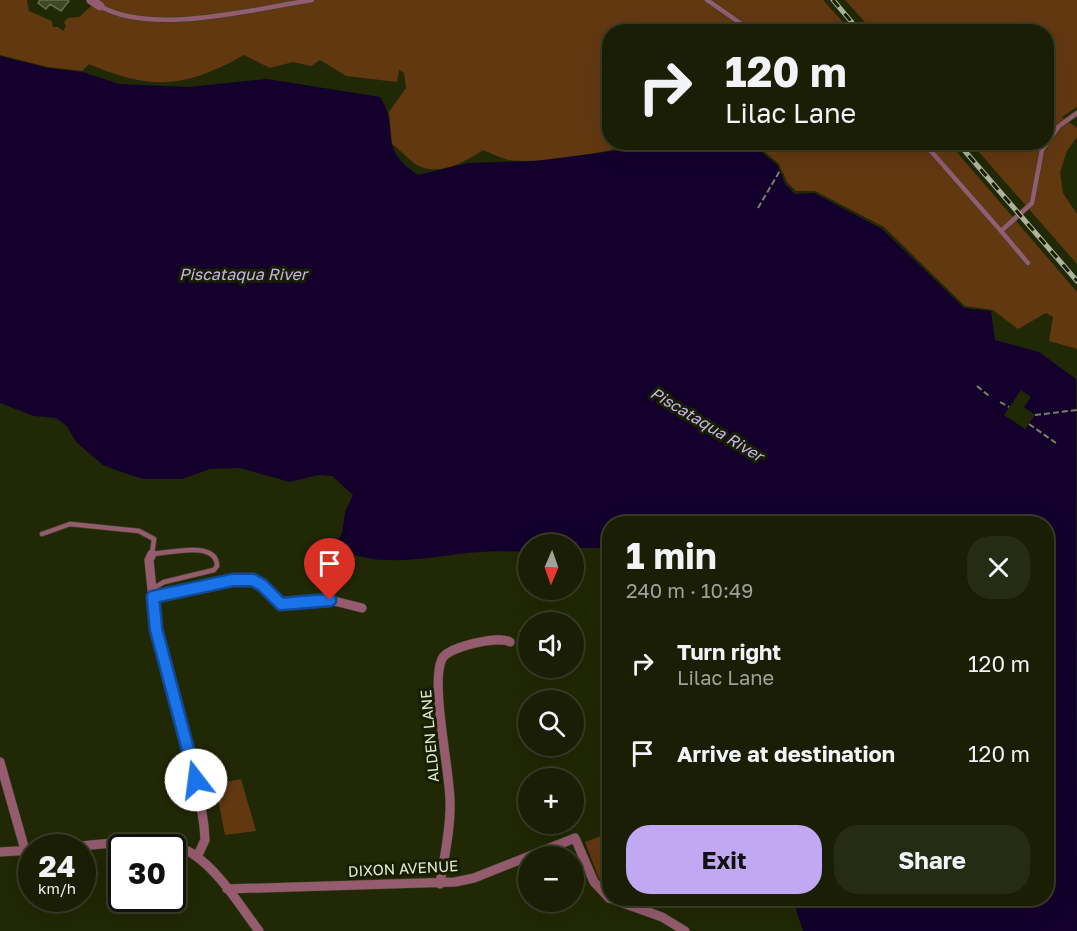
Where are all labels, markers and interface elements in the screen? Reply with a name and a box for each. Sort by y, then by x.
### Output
text: 120 m [725,46,847,96]
icon: right [626,48,704,126]
text: Lilac Lane [725,97,856,129]
water label: Piscataqua River [179,264,310,284]
water label: Piscataqua River [647,382,769,467]
north arrow [518,534,584,600]
map controls [518,534,584,912]
text: 1 min [626,534,717,577]
button: close [967,536,1030,599]
pin [304,538,355,600]
icon: arrive [313,547,346,580]
text: 240 m · 10:49 [626,578,753,602]
button: sound [518,612,584,678]
text: Turn right [677,638,781,665]
icon: right [626,647,659,680]
text: 120 m [968,650,1030,677]
text: Lilac Lane [677,665,774,689]
street label: ALDEN LANE [416,689,442,783]
button: search [518,690,584,756]
icon: arrive [626,737,659,770]
text: Arrive at destination [677,740,895,767]
text: 120 m [968,740,1030,767]
position arrow [164,748,228,812]
button: + [518,768,584,834]
button: Exit [626,825,822,894]
button: Share [834,825,1030,894]
speed limit sign: 30 [108,834,186,912]
button: − [518,846,584,912]
text: 24 [38,848,76,884]
street label: DIXON AVENUE [347,856,459,880]
text: km/h [38,879,76,897]

